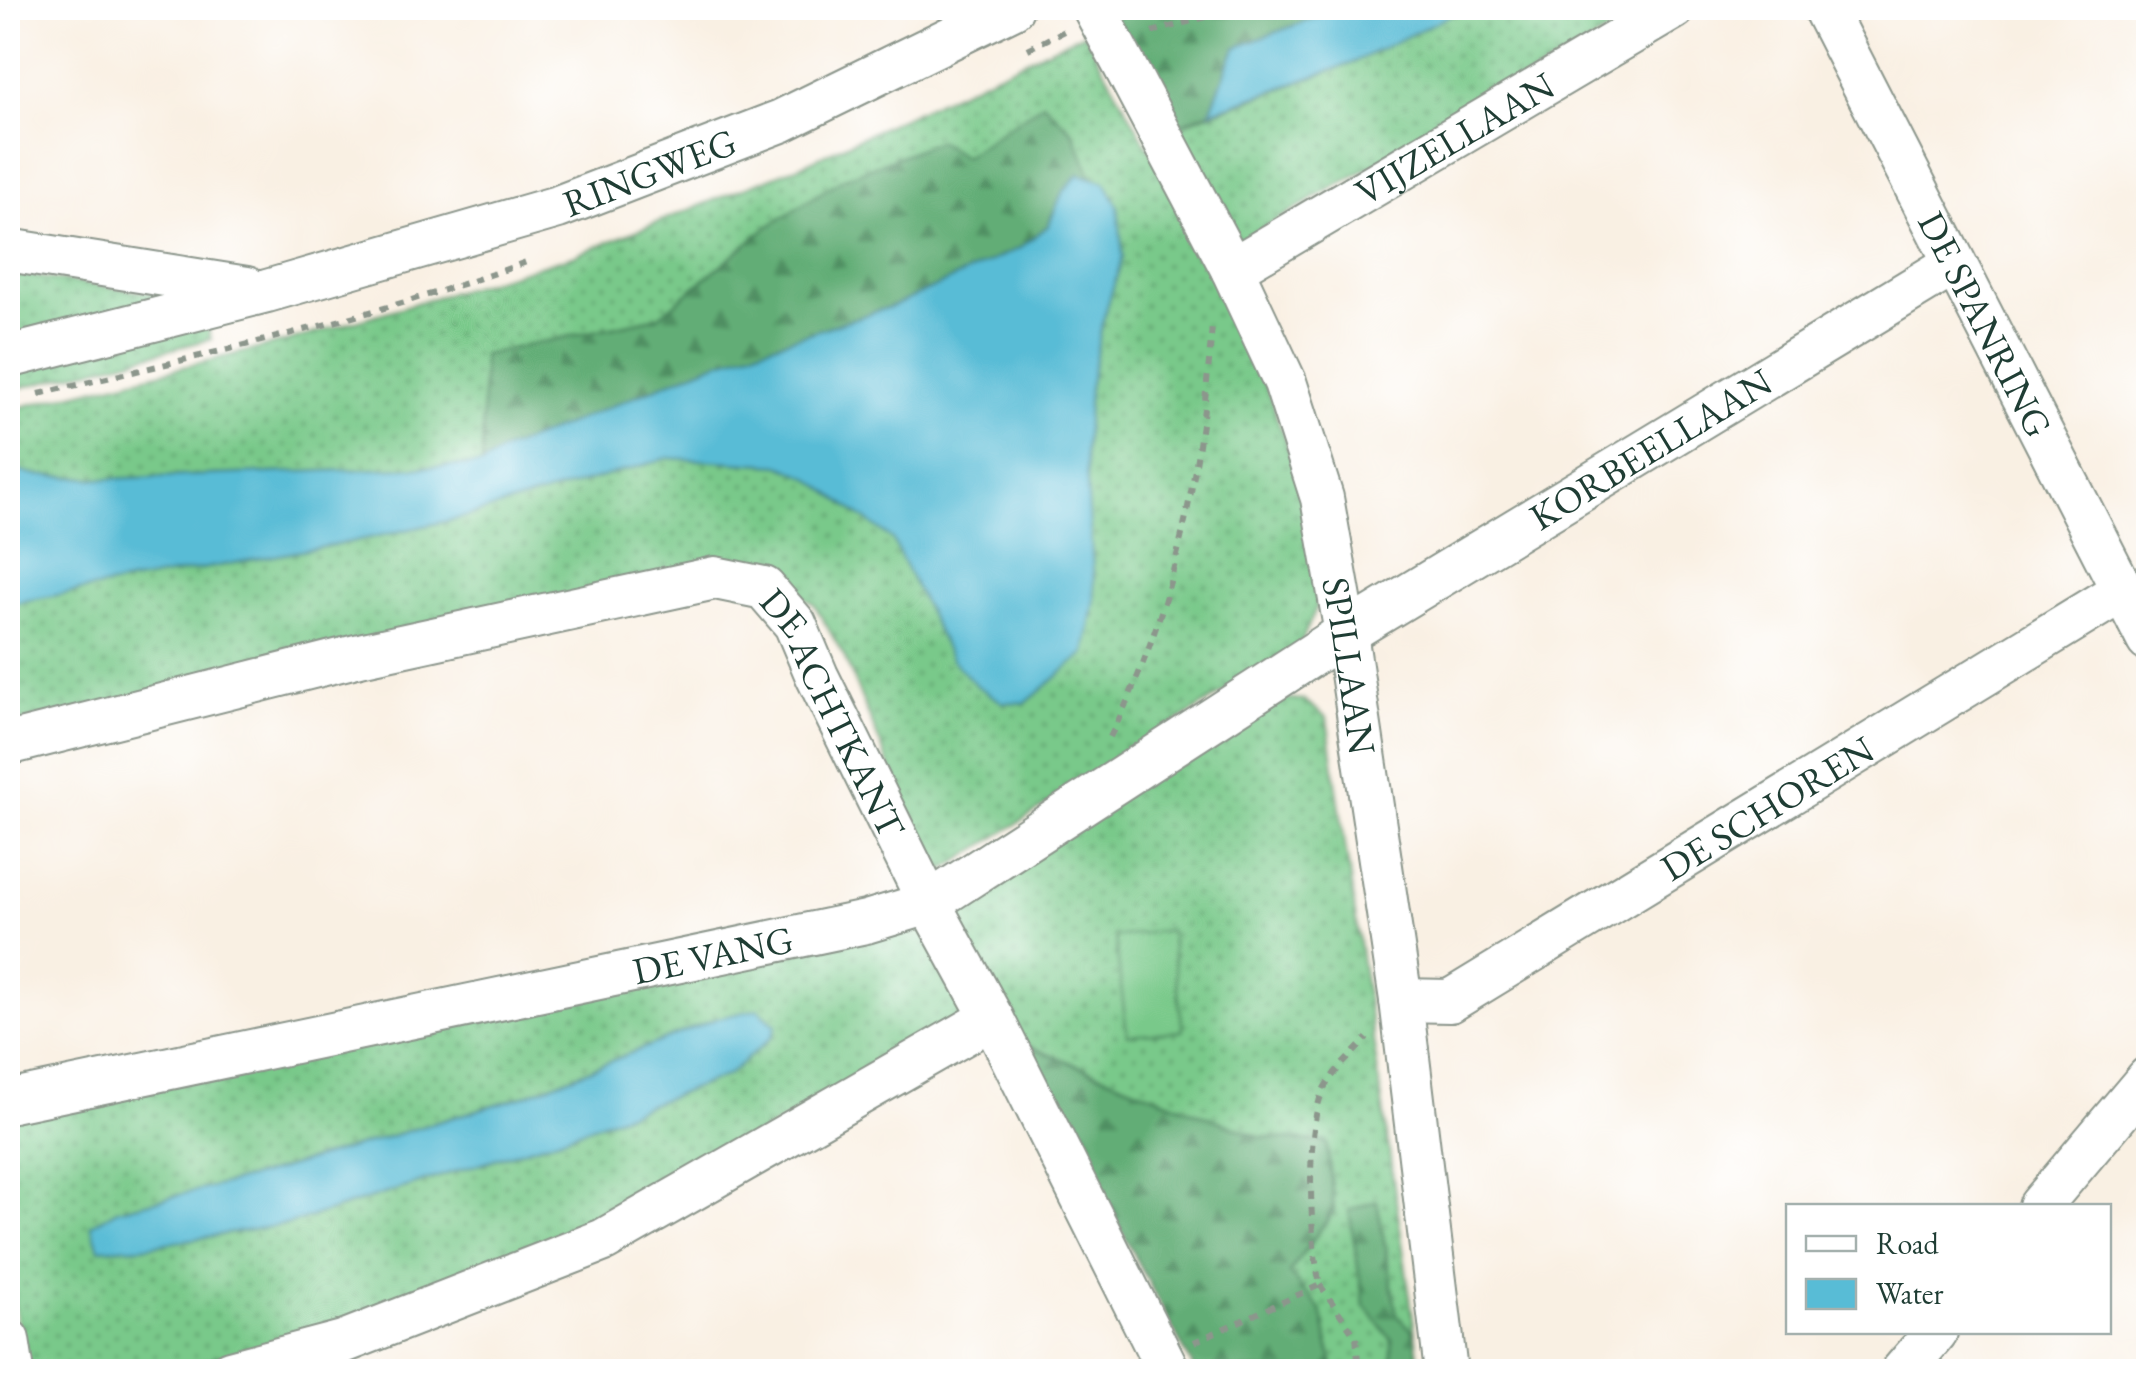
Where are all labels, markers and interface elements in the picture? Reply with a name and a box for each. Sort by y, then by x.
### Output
street label: VIJZELLAAN [1346,60,1563,216]
street label: RINGWEG [556,116,743,227]
street label: DE SPANRING [1908,203,2064,445]
street label: KORBEELLAAN [1520,356,1780,541]
street label: SPILLAAN [1312,573,1388,758]
street label: DE ACHTKANT [750,577,917,846]
street label: DE SCHOREN [1651,724,1882,891]
street label: DE VANG [628,914,797,995]
legend [1786,1204,2111,1334]
text: Road [1876,1224,1940,1263]
text: Water [1876,1274,1944,1313]

